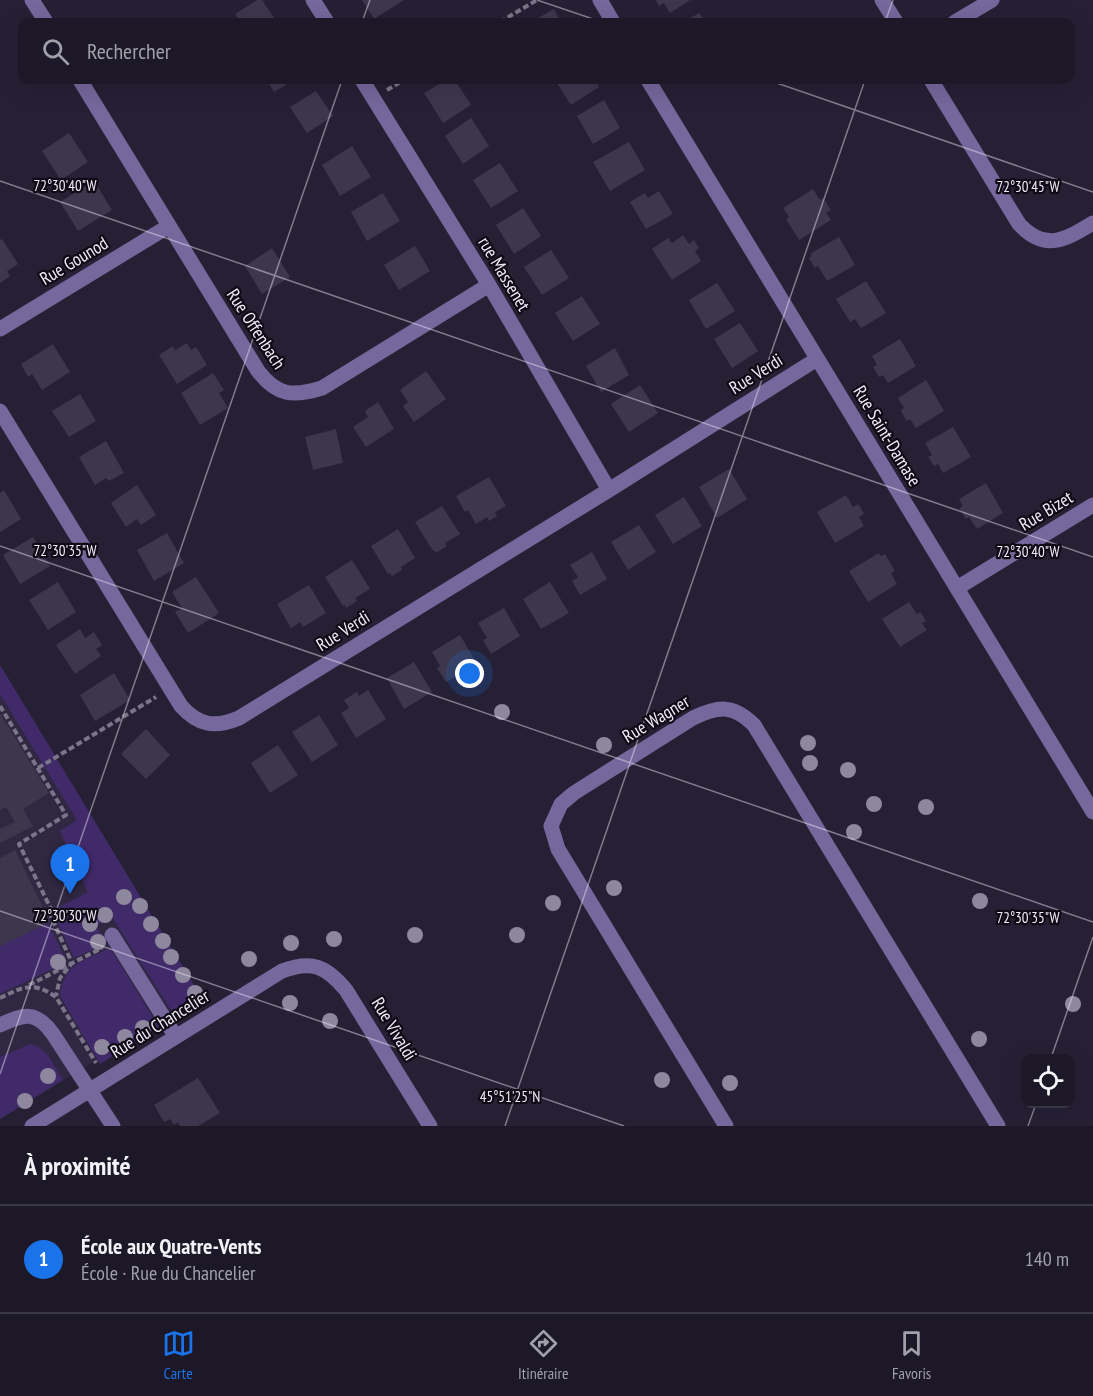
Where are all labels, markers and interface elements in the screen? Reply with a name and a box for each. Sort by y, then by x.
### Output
search box [18,18,1075,84]
icon: search [39,35,72,68]
text: Rechercher [87,37,171,65]
text: 72°30'40"W [33,176,97,195]
text: 72°30'45"W [996,177,1060,196]
street label: Rue Gounod [35,231,112,290]
street label: rue Massenet [473,232,536,315]
street label: Rue Offenbach [222,284,291,373]
street label: Rue Verdi [725,348,787,399]
street label: Rue Saint-Damase [848,381,926,490]
street label: Rue Bizet [1015,486,1077,536]
text: 72°30'35"W [33,541,97,560]
text: 72°30'40"W [996,542,1060,561]
street label: Rue Verdi [312,605,374,656]
your location [455,659,484,688]
street label: Rue Wagner [618,690,693,748]
pin: 1 [50,844,90,894]
text: 72°30'30"W [33,906,97,925]
text: 72°30'35"W [996,908,1060,927]
street label: Rue du Chancelier [106,984,214,1063]
street label: Rue Vivaldi [367,993,422,1064]
map controls [1021,1054,1075,1108]
button: locate [1021,1054,1075,1108]
text: 45°51'25"N [480,1087,540,1106]
text: À proximité [24,1149,131,1182]
text: École aux Quatre-Vents [81,1232,262,1260]
text: 1 [39,1246,48,1272]
text: 140 m [1025,1246,1069,1272]
text: École · Rue du Chancelier [81,1260,256,1286]
tab: Carte [162,1327,195,1383]
tab: Itinéraire [518,1327,569,1383]
tab: Favoris [892,1327,931,1383]

